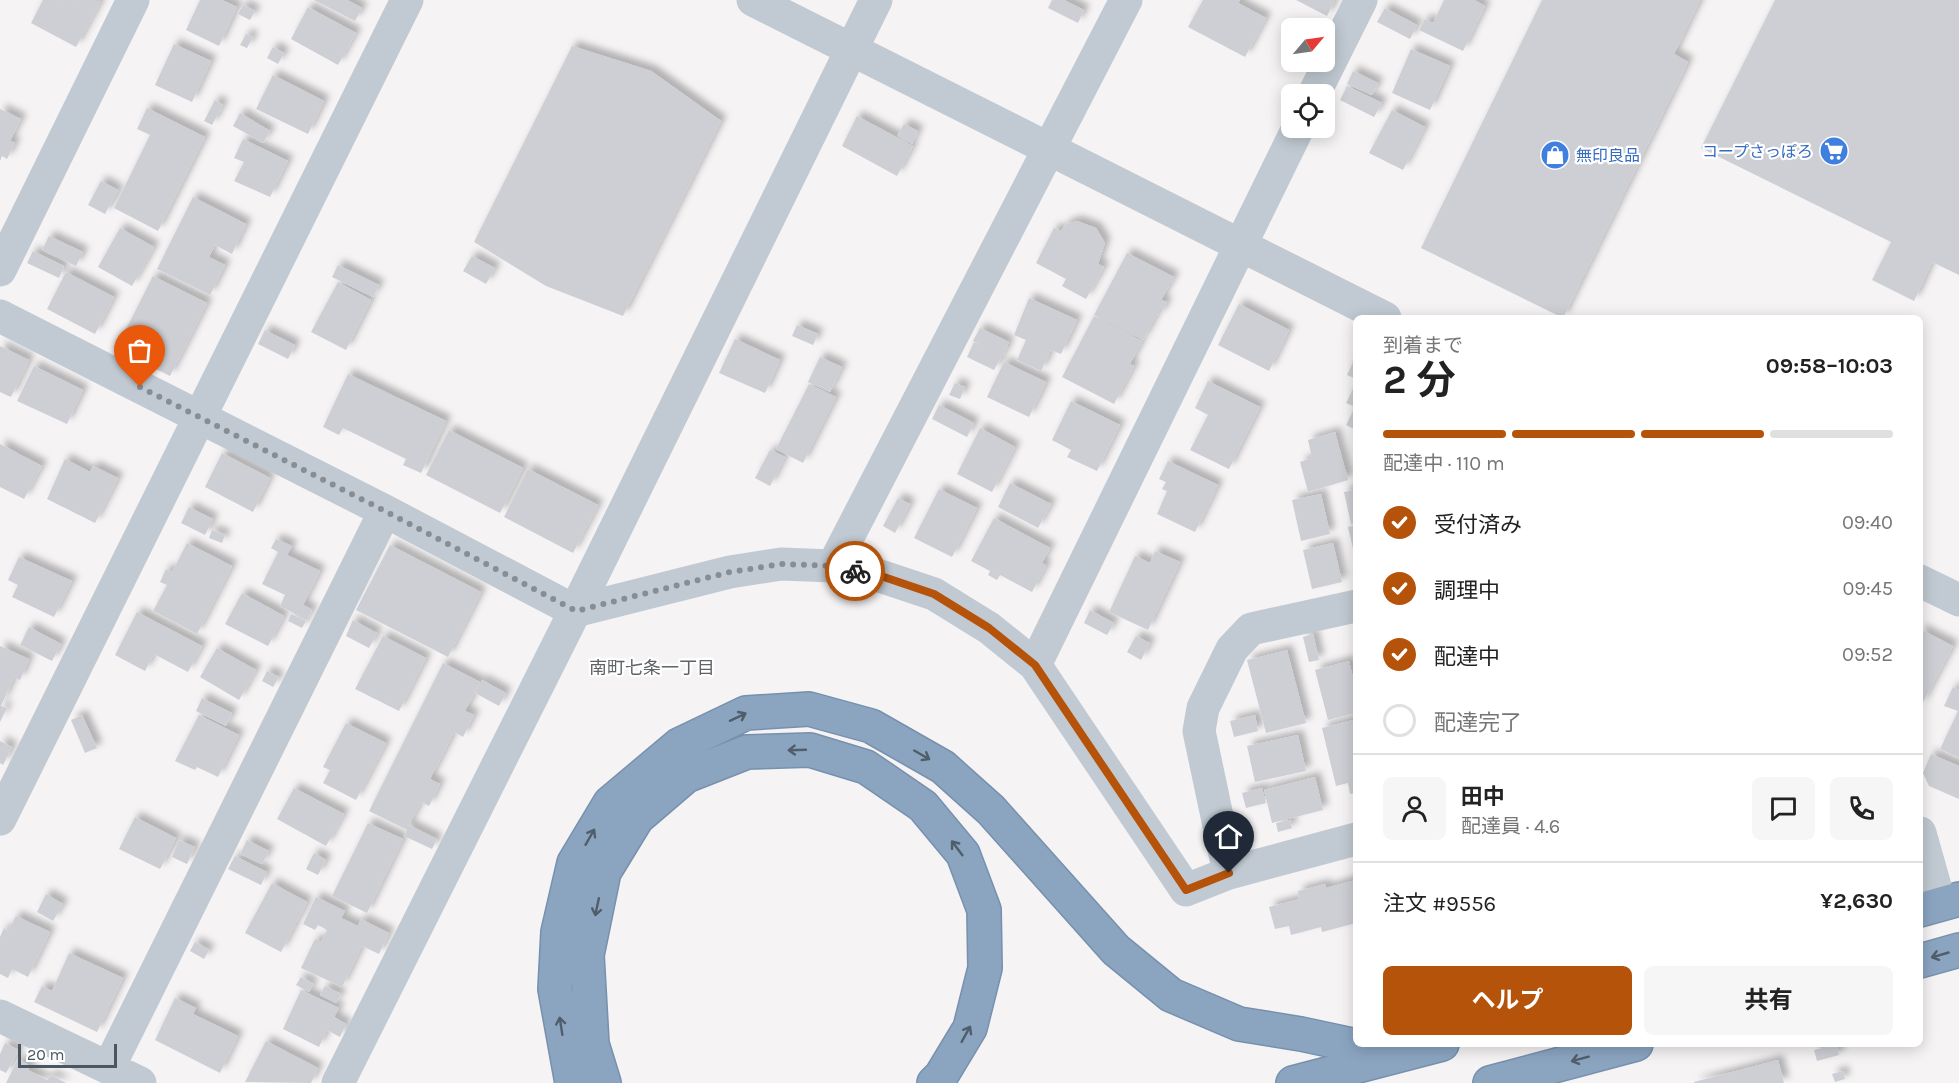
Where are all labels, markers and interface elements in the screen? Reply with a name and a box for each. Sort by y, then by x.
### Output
north arrow [1281,18,1335,72]
map controls [1281,18,1335,138]
button: locate [1281,84,1335,138]
supermarket icon: コープさっぽろ [1818,135,1850,167]
shop icon: 無印良品 [1539,139,1571,171]
place label: コープさっぽろ [1702,142,1813,161]
place label: 無印良品 [1576,146,1640,165]
pin [114,325,165,387]
icon: bag [123,334,156,367]
text: 到着まで [1383,334,1463,357]
text: 09:58–10:03 [1766,353,1893,379]
text: 2 分 [1383,357,1455,403]
text: 配達中 · 110 m [1383,452,1505,475]
icon: check [1383,506,1416,539]
text: 09:40 [1842,511,1893,534]
text: 受付済み [1434,512,1522,538]
courier [825,541,885,601]
icon: bike [839,555,872,588]
icon: check [1383,572,1416,605]
text: 09:45 [1842,577,1893,600]
text: 調理中 [1434,578,1500,604]
icon: check [1383,638,1416,671]
text: 09:52 [1842,643,1893,666]
text: 配達中 [1434,644,1500,670]
district label: 南町七条一丁目 [589,657,715,679]
text: 配達完了 [1434,710,1522,736]
one-way arrow [728,711,746,722]
one-way arrow [788,745,808,756]
one-way arrow [913,749,930,761]
button: person [1383,777,1446,840]
button: chat [1752,777,1815,840]
button: phone [1830,777,1893,840]
text: 田中 [1461,784,1505,810]
pin [1203,811,1254,873]
text: 配達員 · 4.6 [1461,815,1560,838]
icon: home [1212,820,1245,853]
one-way arrow [584,829,596,846]
one-way arrow [951,841,963,857]
text: ¥2,630 [1820,888,1893,914]
text: 注文 #9556 [1383,891,1496,917]
one-way arrow [591,896,602,916]
one-way arrow [1930,950,1949,961]
button: ヘルプ [1383,966,1632,1035]
button: 共有 [1644,966,1893,1035]
one-way arrow [555,1016,566,1036]
one-way arrow [960,1026,972,1043]
scale bar [18,1041,117,1068]
text: 20 m [27,1045,65,1064]
one-way arrow [1571,1054,1590,1066]

